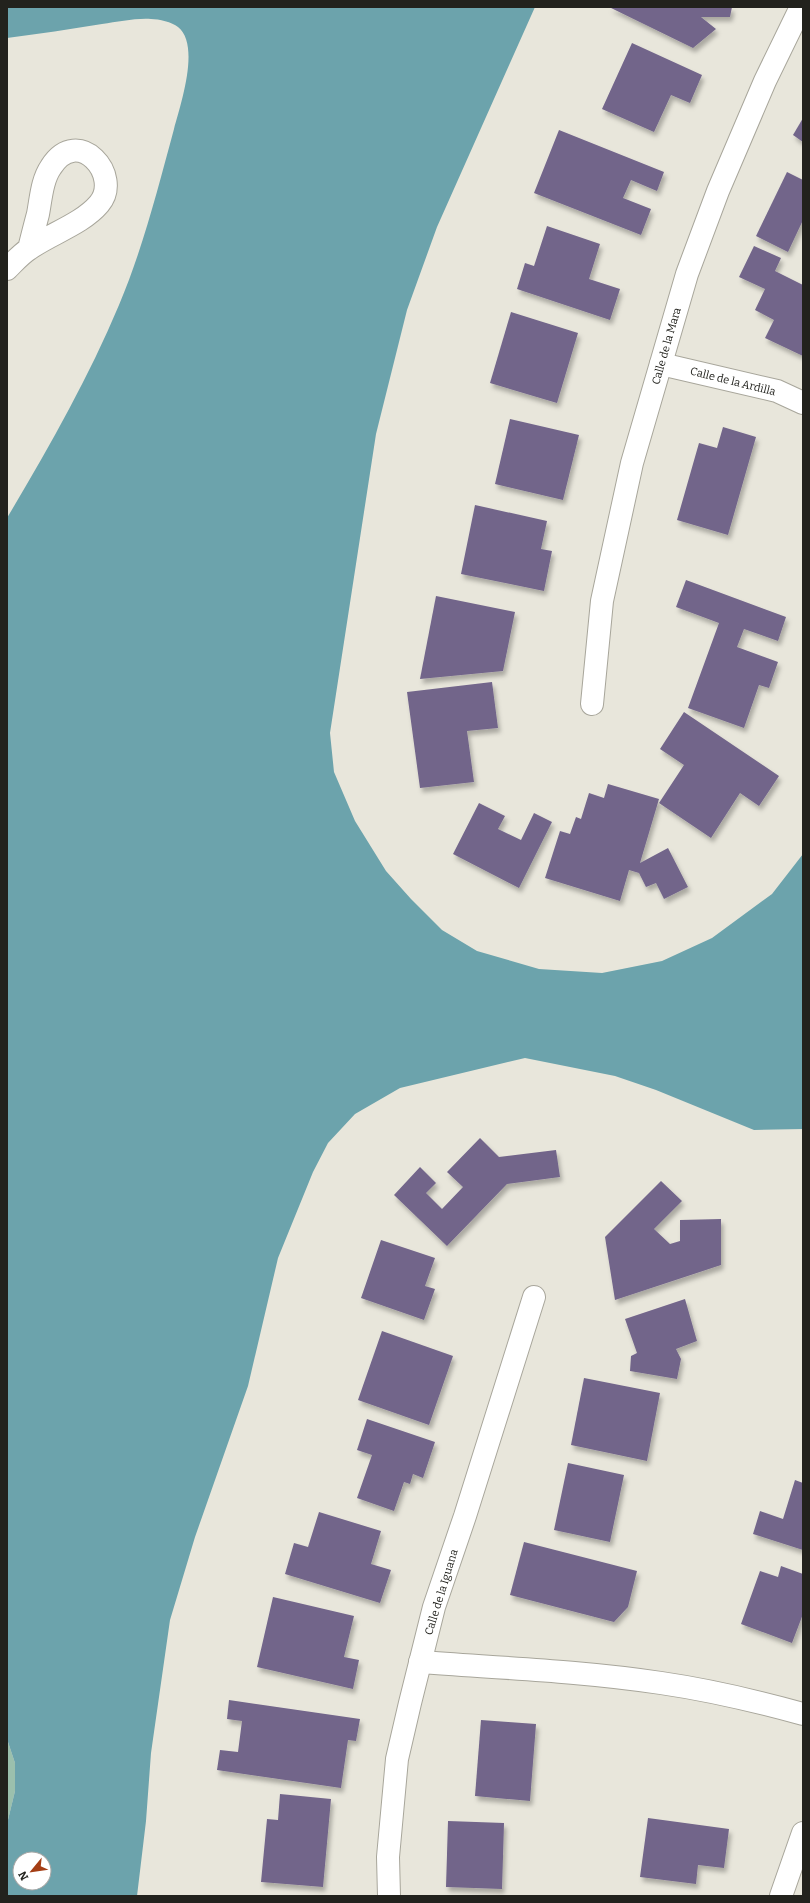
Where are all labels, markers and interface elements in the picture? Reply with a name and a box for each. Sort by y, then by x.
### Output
street label: Calle de la Mara [649,306,684,386]
street label: Calle de la Ardilla [689,365,777,398]
street label: Calle de la Iguana [422,1548,461,1637]
north arrow [12,1851,52,1891]
text: N [16,1868,31,1882]

